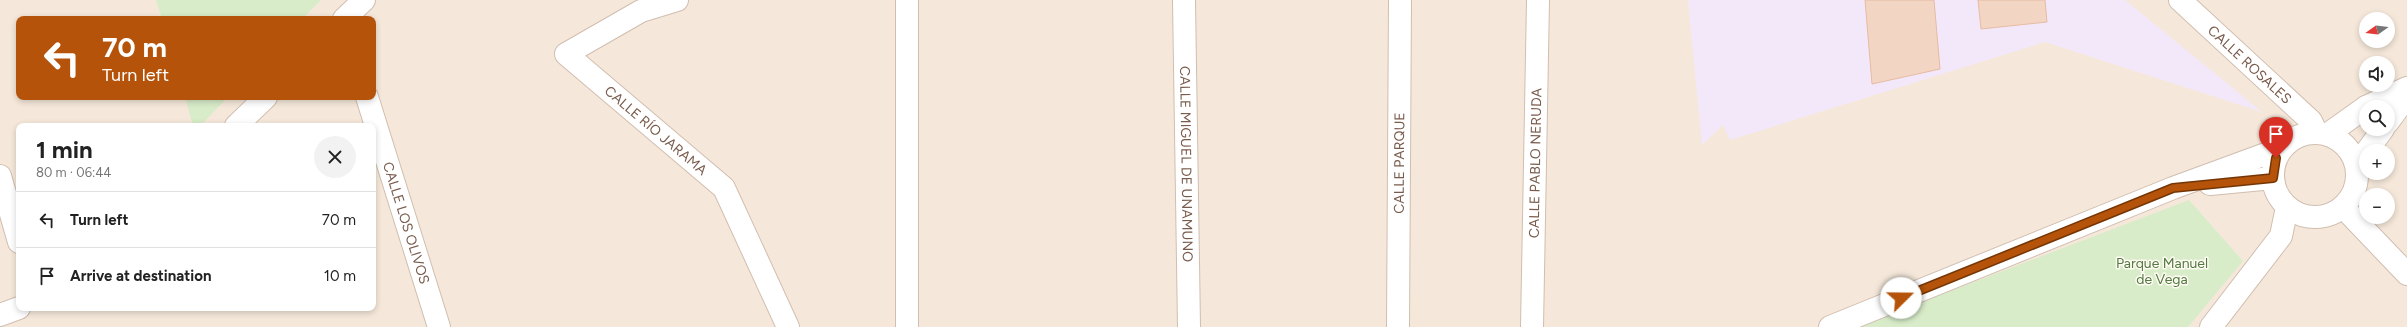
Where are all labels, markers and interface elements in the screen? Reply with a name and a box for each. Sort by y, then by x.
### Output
north arrow [2359,12,2395,48]
map controls [2359,12,2395,224]
street label: CALLE ROSALES [2204,22,2295,107]
text: 70 m [102,30,167,64]
icon: left [36,32,88,84]
button: sound [2359,56,2395,92]
text: Turn left [102,64,169,86]
street label: CALLE MIGUEL DE UNAMUNO [1177,66,1197,262]
street label: CALLE RÍO JARAMA [601,82,711,179]
street label: CALLE PABLO NERUDA [1525,87,1545,238]
button: search [2359,100,2395,136]
street label: CALLE PARQUE [1390,112,1408,214]
pin [2259,117,2293,158]
icon: arrive [2265,123,2287,145]
text: 1 min [36,135,93,164]
button: close [314,136,356,178]
button: + [2359,144,2395,180]
street label: CALLE LOS OLIVOS [379,160,434,286]
text: 80 m · 06:44 [36,165,111,180]
button: − [2359,188,2395,224]
icon: left [36,209,58,231]
text: Turn left [70,211,128,229]
text: 70 m [322,211,356,229]
park label: Parque Manuel de Vega [2116,255,2208,288]
icon: arrive [36,265,58,287]
text: Arrive at destination [70,267,211,285]
text: 10 m [324,267,356,285]
position arrow [1880,277,1922,319]

